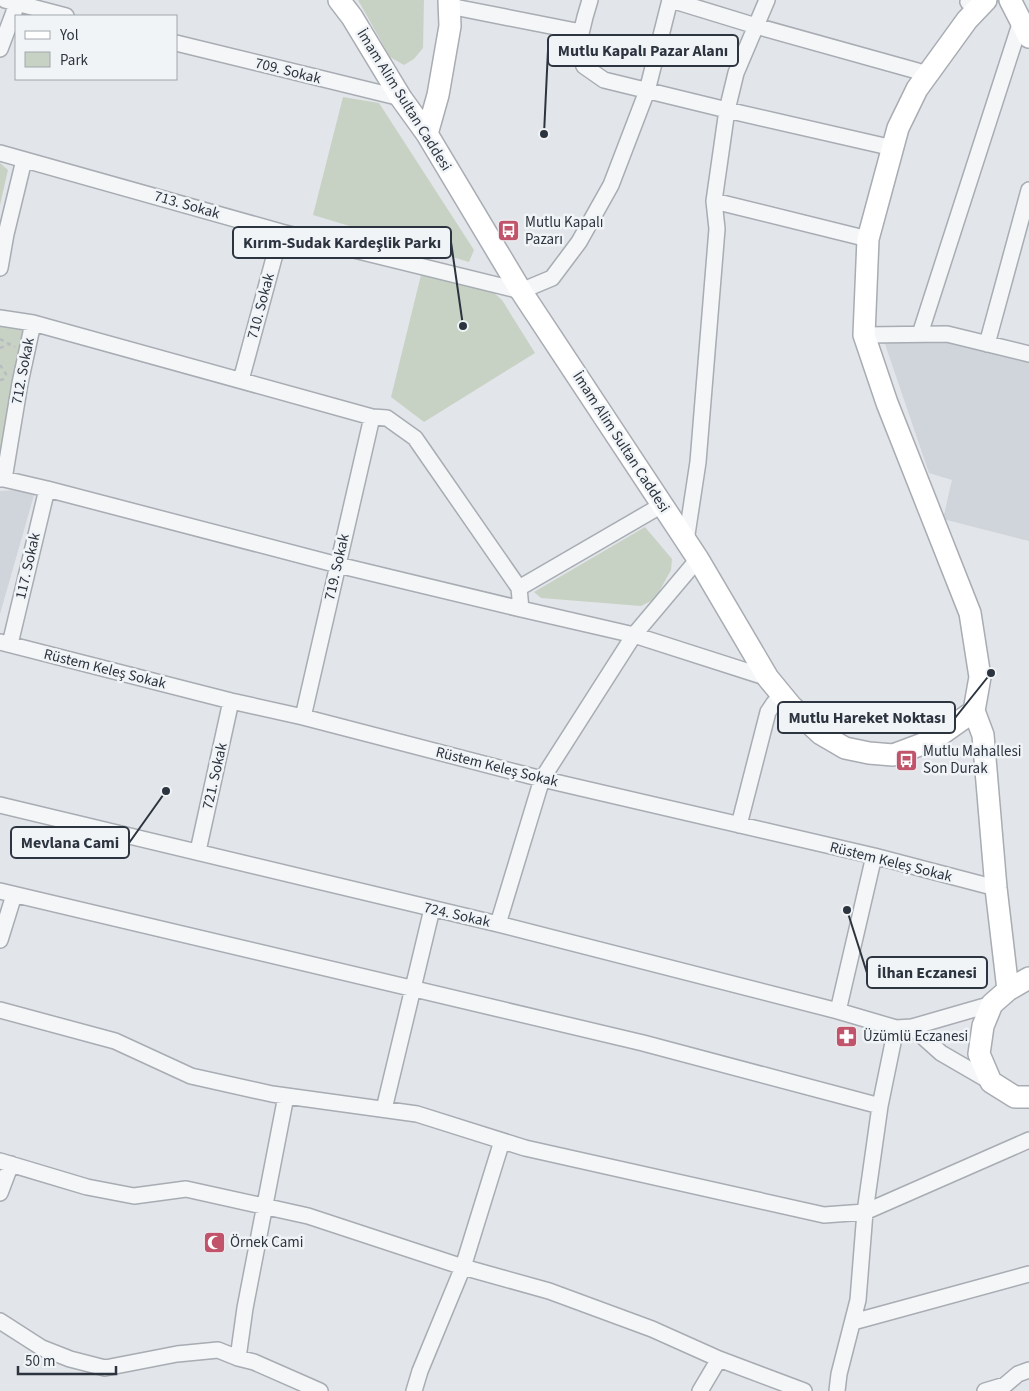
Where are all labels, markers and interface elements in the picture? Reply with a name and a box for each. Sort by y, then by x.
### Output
legend [15,15,178,80]
text: Yol [59,25,79,46]
street label: İmam Alim Sultan Caddesi [352,25,456,175]
callout: Mutlu Kapalı Pazar Alanı [548,35,738,66]
text: Mutlu Kapalı Pazar Alanı [558,40,728,62]
text: Park [60,50,89,71]
street label: 709. Sokak [253,53,324,89]
street label: 713. Sokak [152,186,223,225]
place label: Mutlu Kapalı Pazarı [525,212,604,250]
bus stop icon: Mutlu Kapalı Pazarı [497,219,521,243]
callout: Kırım-Sudak Kardeşlik Parkı [233,227,451,258]
text: Kırım-Sudak Kardeşlik Parkı [243,232,441,254]
street label: 710. Sokak [242,270,280,341]
street label: 712. Sokak [6,335,40,406]
street label: İmam Alim Sultan Caddesi [567,367,675,517]
street label: 117. Sokak [10,530,46,601]
street label: 719. Sokak [319,531,355,602]
street label: Rüstem Keleş Sokak [42,644,169,694]
callout: Mutlu Hareket Noktası [778,702,955,733]
text: Mutlu Hareket Noktası [788,707,946,729]
street label: 721. Sokak [197,740,233,811]
place label: Mutlu Mahallesi Son Durak [923,741,1021,779]
street label: Rüstem Keleş Sokak [434,742,561,792]
bus stop icon: Mutlu Mahallesi Son Durak [895,748,919,772]
callout: Mevlana Cami [11,827,129,858]
text: Mevlana Cami [21,832,119,854]
street label: Rüstem Keleş Sokak [828,837,955,887]
street label: 724. Sokak [422,897,493,933]
callout: İlhan Eczanesi [867,957,987,988]
text: İlhan Eczanesi [877,962,977,984]
pharmacy icon: Üzümlü Eczanesi [835,1024,859,1048]
place label: Üzümlü Eczanesi [863,1026,968,1047]
mosque icon: Örnek Cami [202,1230,226,1254]
place label: Örnek Cami [230,1232,304,1253]
scale bar [18,1344,115,1376]
text: 50 m [25,1351,55,1372]

